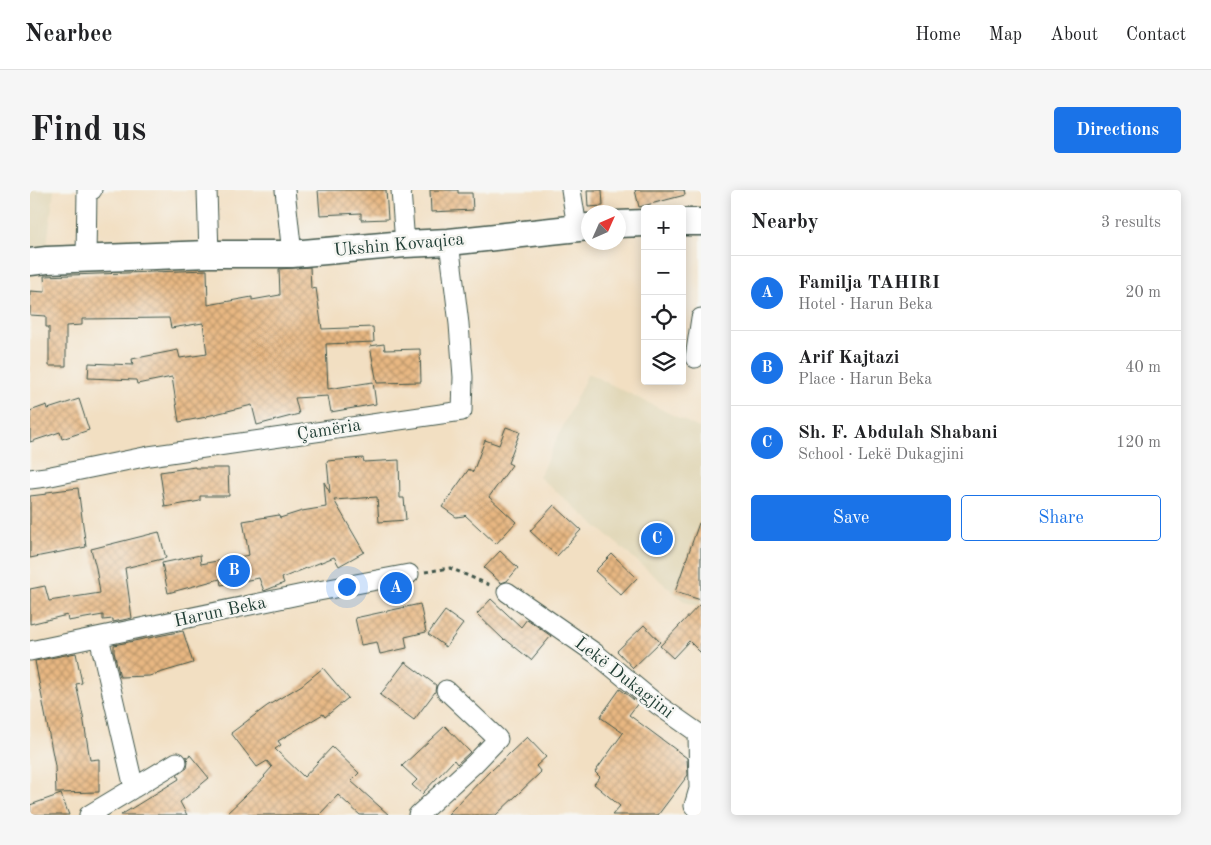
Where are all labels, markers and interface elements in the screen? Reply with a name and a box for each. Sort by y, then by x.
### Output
text: Nearbee [25,23,113,47]
text: Home [915,26,961,44]
text: Map [989,26,1022,44]
text: About [1050,26,1098,44]
text: Contact [1126,26,1186,44]
button: Directions [1054,107,1181,153]
text: Find us [30,113,146,148]
north arrow [581,205,626,250]
map controls [641,205,686,385]
button: + [641,205,686,250]
text: Nearby [751,212,819,233]
text: 3 results [1101,215,1161,231]
street label: Ukshin Kovaqica [333,230,465,260]
button: − [641,250,686,295]
text: Familja TAHIRI [798,274,940,293]
text: A [761,285,773,301]
text: 20 m [1125,285,1161,301]
button: locate [641,295,686,340]
text: Hotel · Harun Beka [798,297,933,313]
button: layers [641,340,686,385]
text: Arif Kajtazi [798,349,899,368]
text: B [761,360,773,376]
text: 40 m [1125,360,1161,376]
text: Place · Harun Beka [798,372,932,388]
street label: Çamëria [296,416,362,444]
text: Sh. F. Abdulah Shabani [798,424,998,443]
text: C [762,435,772,451]
text: 120 m [1116,435,1161,451]
text: School · Lekë Dukagjini [798,447,964,463]
button: Save [751,495,951,541]
button: Share [961,495,1161,541]
pin: C [641,520,673,558]
pin: B [218,552,250,590]
pin: A [380,569,412,607]
your location [334,574,360,600]
street label: Harun Beka [172,593,268,631]
street label: Lekë Dukagjini [571,634,677,722]

